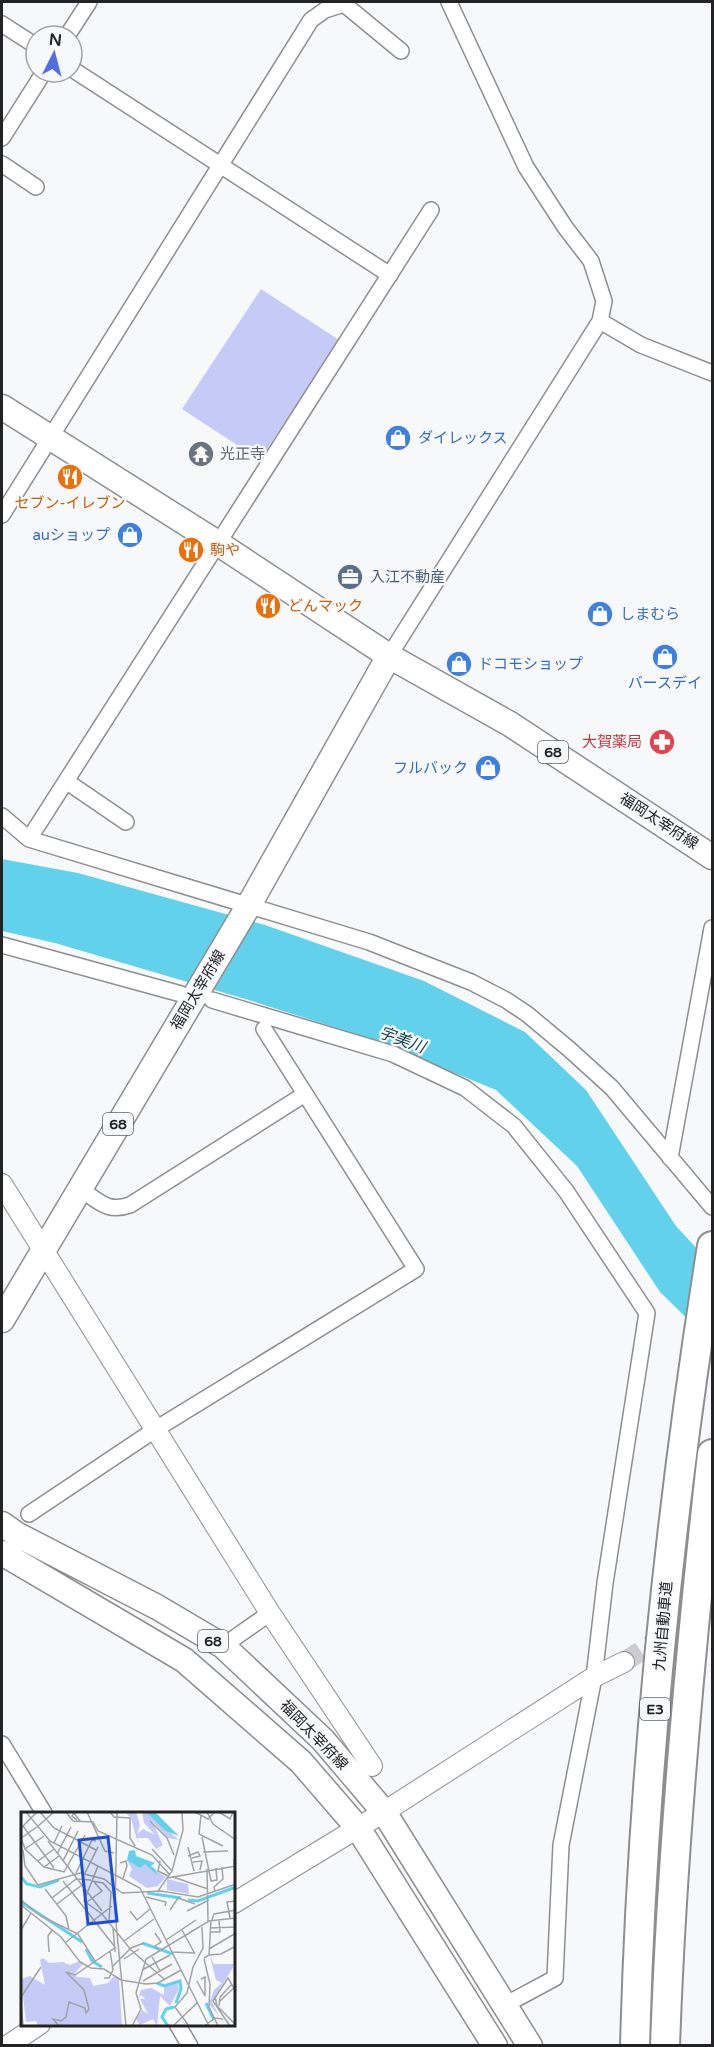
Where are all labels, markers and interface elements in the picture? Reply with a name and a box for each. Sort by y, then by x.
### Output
north arrow [24,24,84,84]
text: N [48,29,63,51]
shop icon: ダイレックス [383,423,413,453]
place label: ダイレックス [418,429,508,447]
temple icon: 光正寺 [186,439,216,469]
place label: 光正寺 [220,445,265,463]
restaurant icon: セブン-イレブン [55,462,85,492]
place label: セブン-イレブン [14,494,126,512]
shop icon: auショップ [115,520,145,550]
place label: auショップ [32,526,110,544]
restaurant icon: 駒や [176,535,206,565]
place label: 駒や [210,541,240,559]
office icon: 入江不動産 [335,562,365,592]
place label: 入江不動産 [370,568,445,586]
restaurant icon: どんマック [253,591,283,621]
place label: どんマック [288,597,363,615]
shop icon: しまむら [585,599,615,629]
place label: しまむら [620,605,680,623]
shop icon: バースデイ [650,642,680,672]
shop icon: ドコモショップ [444,649,474,679]
place label: ドコモショップ [478,655,583,673]
place label: バースデイ [628,674,702,692]
pharmacy icon: 大賀薬局 [647,727,677,757]
place label: 大賀薬局 [582,733,642,751]
road number: 68 [538,741,568,763]
shop icon: フルバック [473,753,503,783]
place label: フルバック [393,759,468,777]
street label: 福岡太宰府線 [616,789,702,853]
street label: 福岡太宰府線 [167,947,229,1033]
water label: 宇美川 [376,1022,430,1058]
road number: 68 [103,1113,133,1135]
street label: 九州自動車道 [650,1580,676,1672]
road number: 68 [198,1630,228,1652]
street label: 福岡太宰府線 [276,1696,352,1774]
road number: E3 [640,1698,670,1720]
inset map [21,1812,236,2026]

